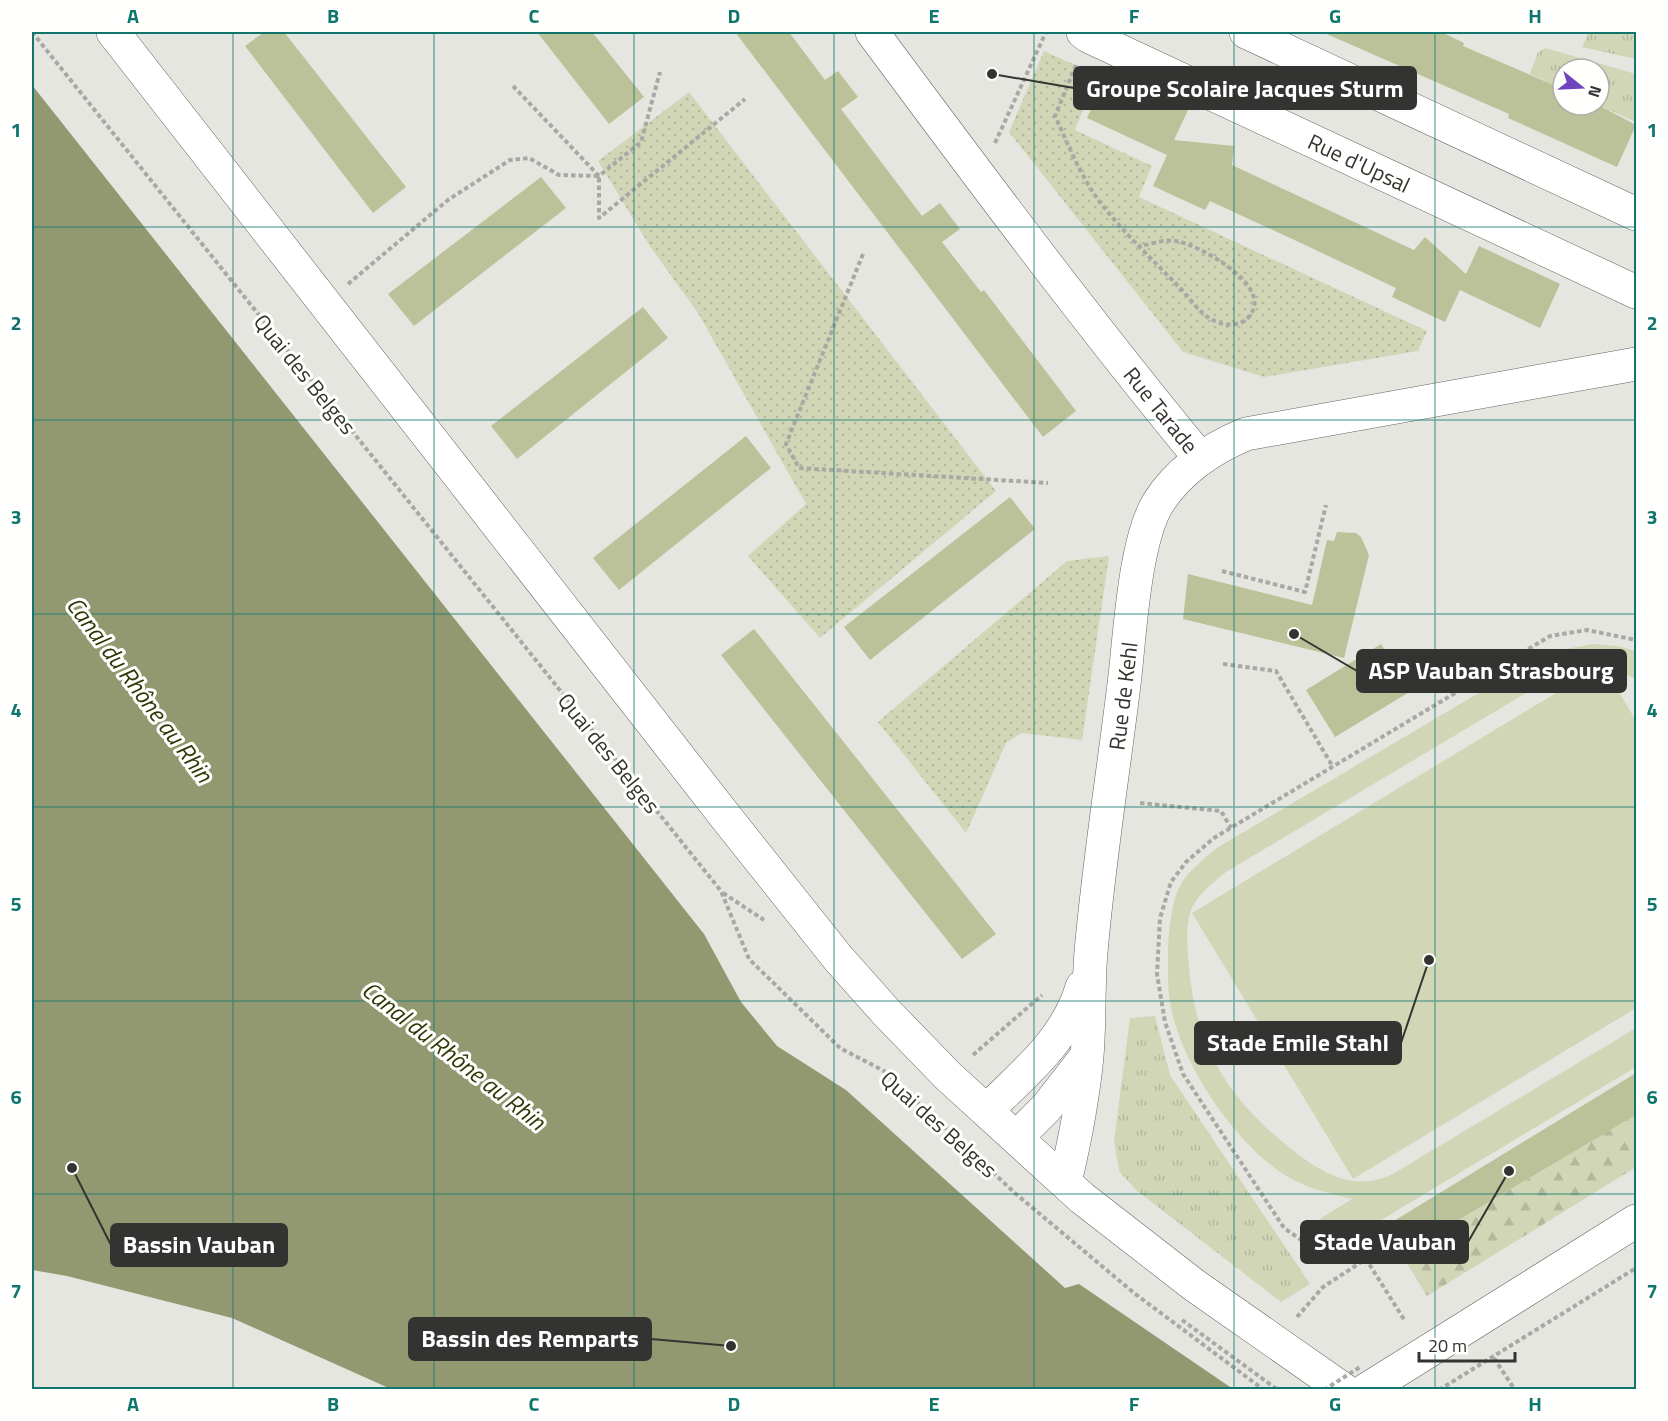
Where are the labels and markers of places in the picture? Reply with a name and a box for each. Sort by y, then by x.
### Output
callout: Groupe Scolaire Jacques Sturm [1074,67,1416,109]
callout: ASP Vauban Strasbourg [1357,650,1626,692]
callout: Stade Emile Stahl [1195,1022,1401,1064]
callout: Stade Vauban [1301,1221,1468,1263]
callout: Bassin Vauban [111,1224,287,1266]
callout: Bassin des Remparts [409,1318,651,1360]

